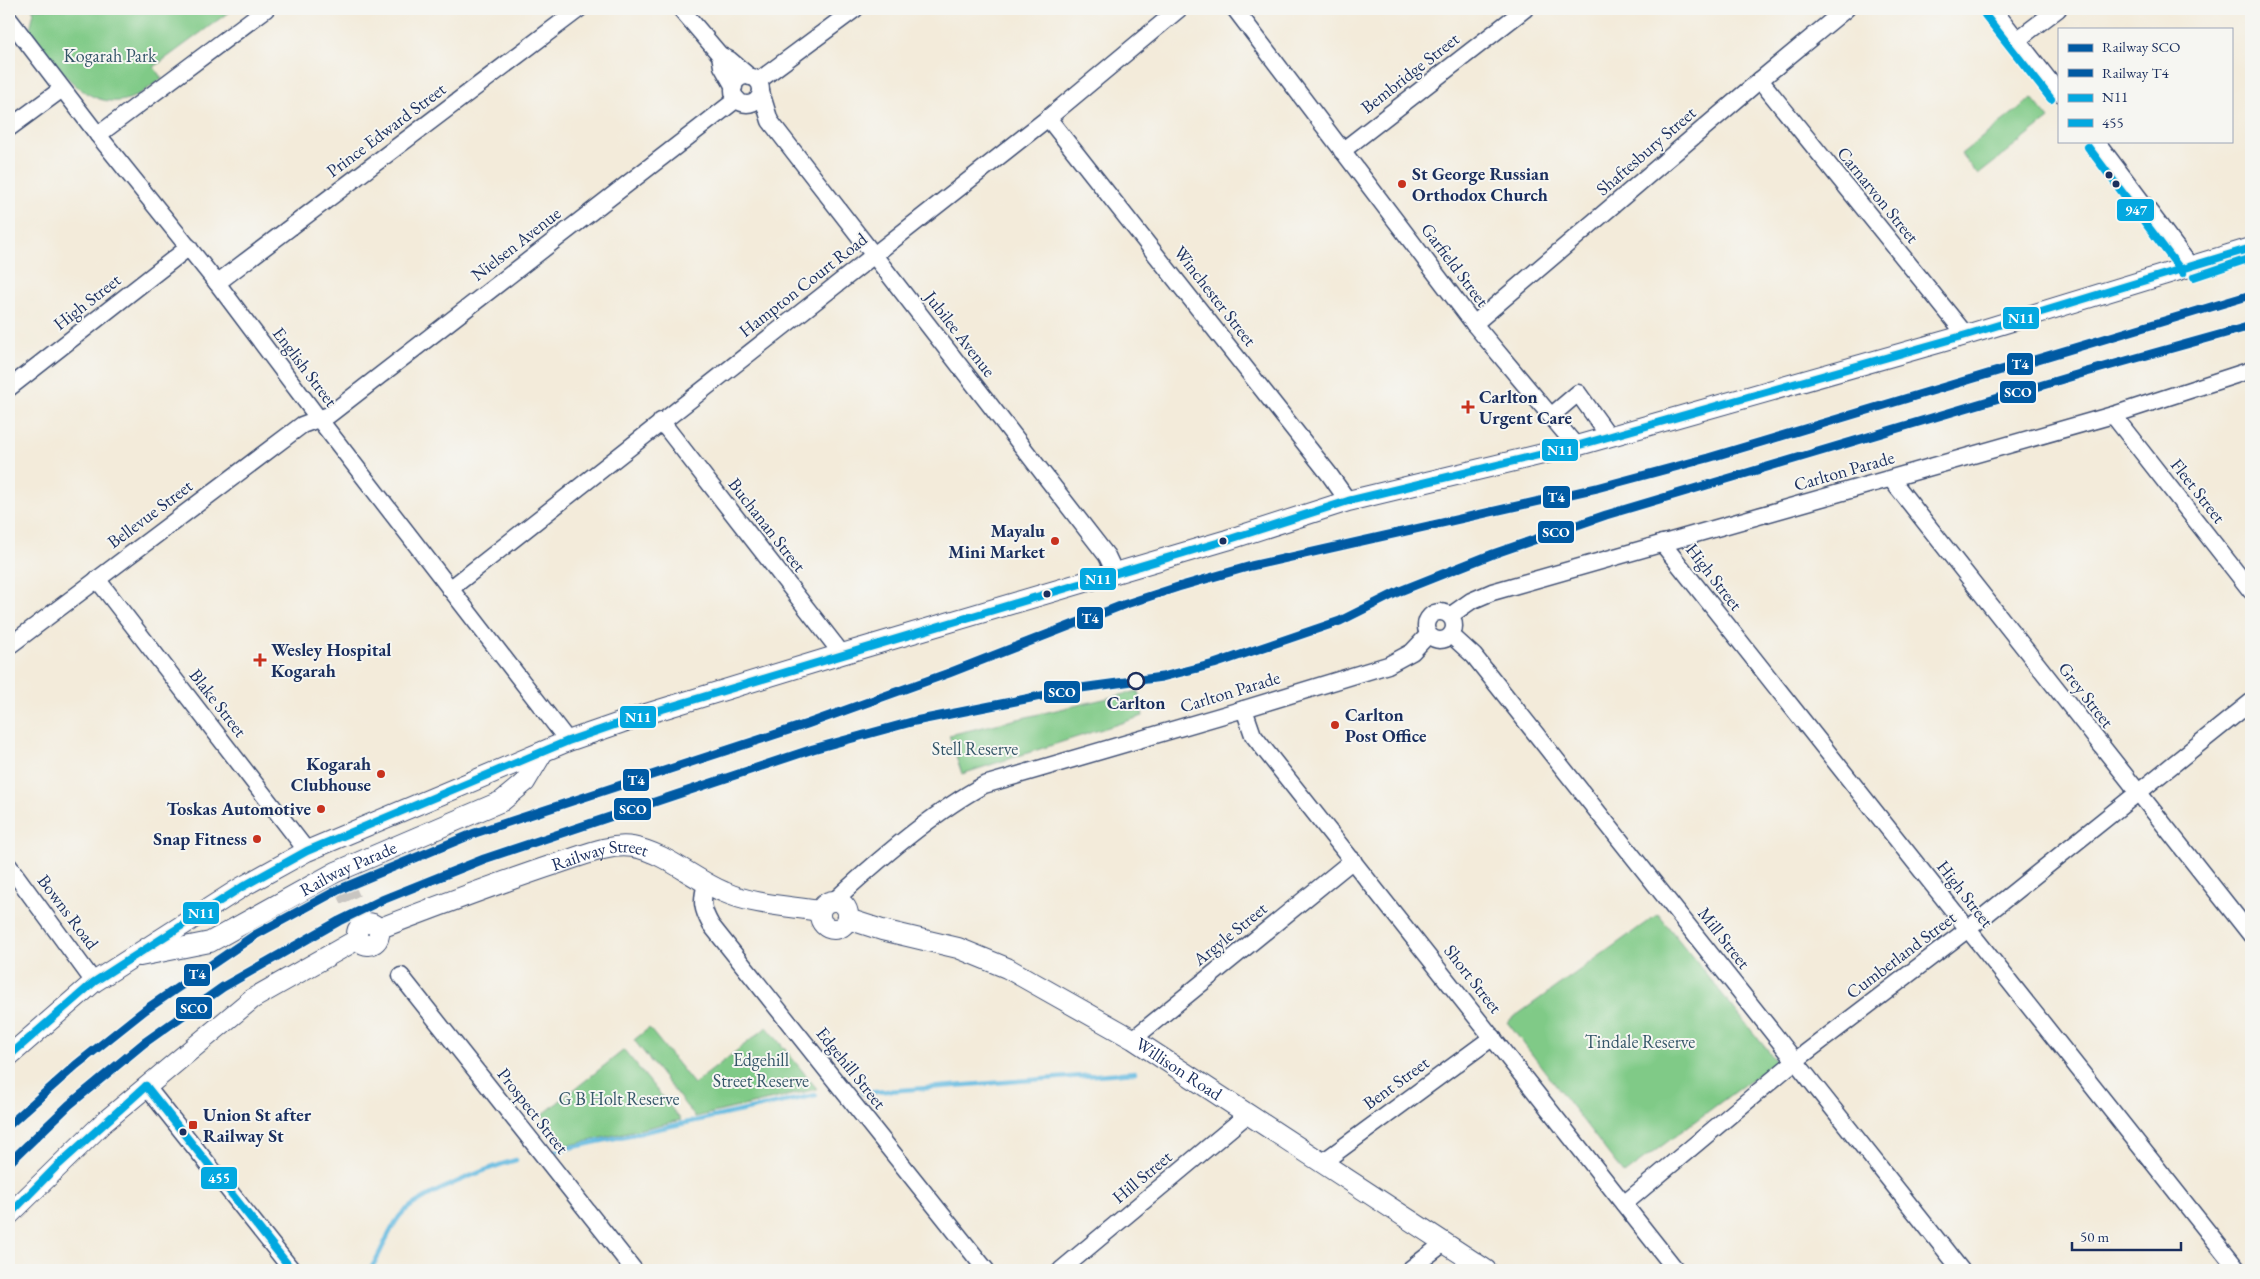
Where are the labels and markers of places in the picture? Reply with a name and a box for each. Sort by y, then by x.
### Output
place label: St George Russian Orthodox Church [1412,162,1549,206]
unlabelled marker [2104,170,2114,180]
marker: St George Russian Orthodox Church [1396,178,1408,190]
unlabelled marker [2111,179,2121,189]
place label: Carlton Urgent Care [1479,385,1573,429]
marker: Carlton Urgent Care [1461,400,1475,414]
place label: Mayalu Mini Market [948,519,1045,563]
marker: Mayalu Mini Market [1049,535,1061,547]
unlabelled marker [1218,536,1228,546]
unlabelled marker [1042,589,1052,599]
place label: Wesley Hospital Kogarah [271,638,391,682]
marker: Wesley Hospital Kogarah [253,653,267,667]
marker: Carlton [1127,672,1145,690]
place label: Carlton [1107,691,1165,714]
place label: Carlton Post Office [1345,703,1427,747]
marker: Carlton Post Office [1329,719,1341,731]
place label: Kogarah Clubhouse [291,752,371,796]
marker: Kogarah Clubhouse [375,768,387,780]
place label: Toskas Automotive [166,797,311,820]
marker: Toskas Automotive [315,803,327,815]
place label: Snap Fitness [153,827,247,850]
marker: Snap Fitness [251,833,263,845]
place label: Union St after Railway St [203,1103,312,1147]
marker: Union St after Railway St [187,1119,199,1131]
unlabelled marker [178,1127,188,1137]

